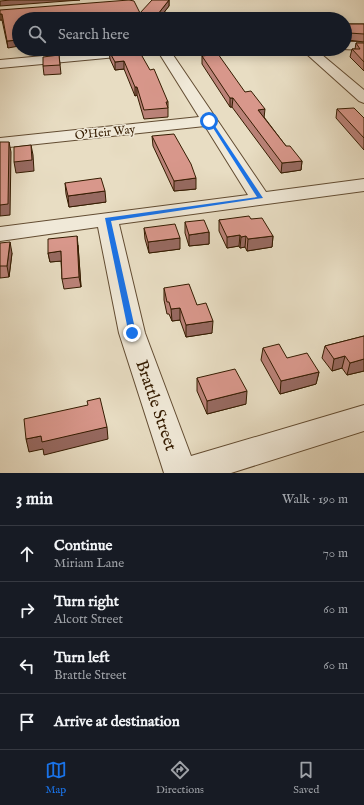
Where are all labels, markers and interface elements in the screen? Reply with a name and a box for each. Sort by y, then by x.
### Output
search box [12,12,352,56]
icon: search [26,23,48,45]
text: Search here [58,25,129,44]
route start [200,112,218,130]
street label: O'Heir Way [74,122,136,143]
route end [123,324,141,342]
street label: Brattle Street [130,357,181,454]
text: 3 min [16,489,53,510]
text: Walk · 190 m [282,491,348,508]
text: Continue [54,536,112,555]
icon: ahead [16,543,38,565]
text: 70 m [323,545,348,562]
text: Miriam Lane [54,555,124,572]
text: Turn right [54,592,119,611]
icon: right [16,599,38,621]
text: 60 m [323,601,348,618]
text: Alcott Street [54,611,123,628]
text: Turn left [54,648,110,667]
icon: left [16,655,38,677]
text: 60 m [323,657,348,674]
text: Brattle Street [54,667,127,684]
icon: arrive [16,711,38,733]
text: Arrive at destination [54,712,180,731]
tab: Map [45,759,67,797]
tab: Directions [156,759,204,797]
tab: Saved [293,759,319,797]

